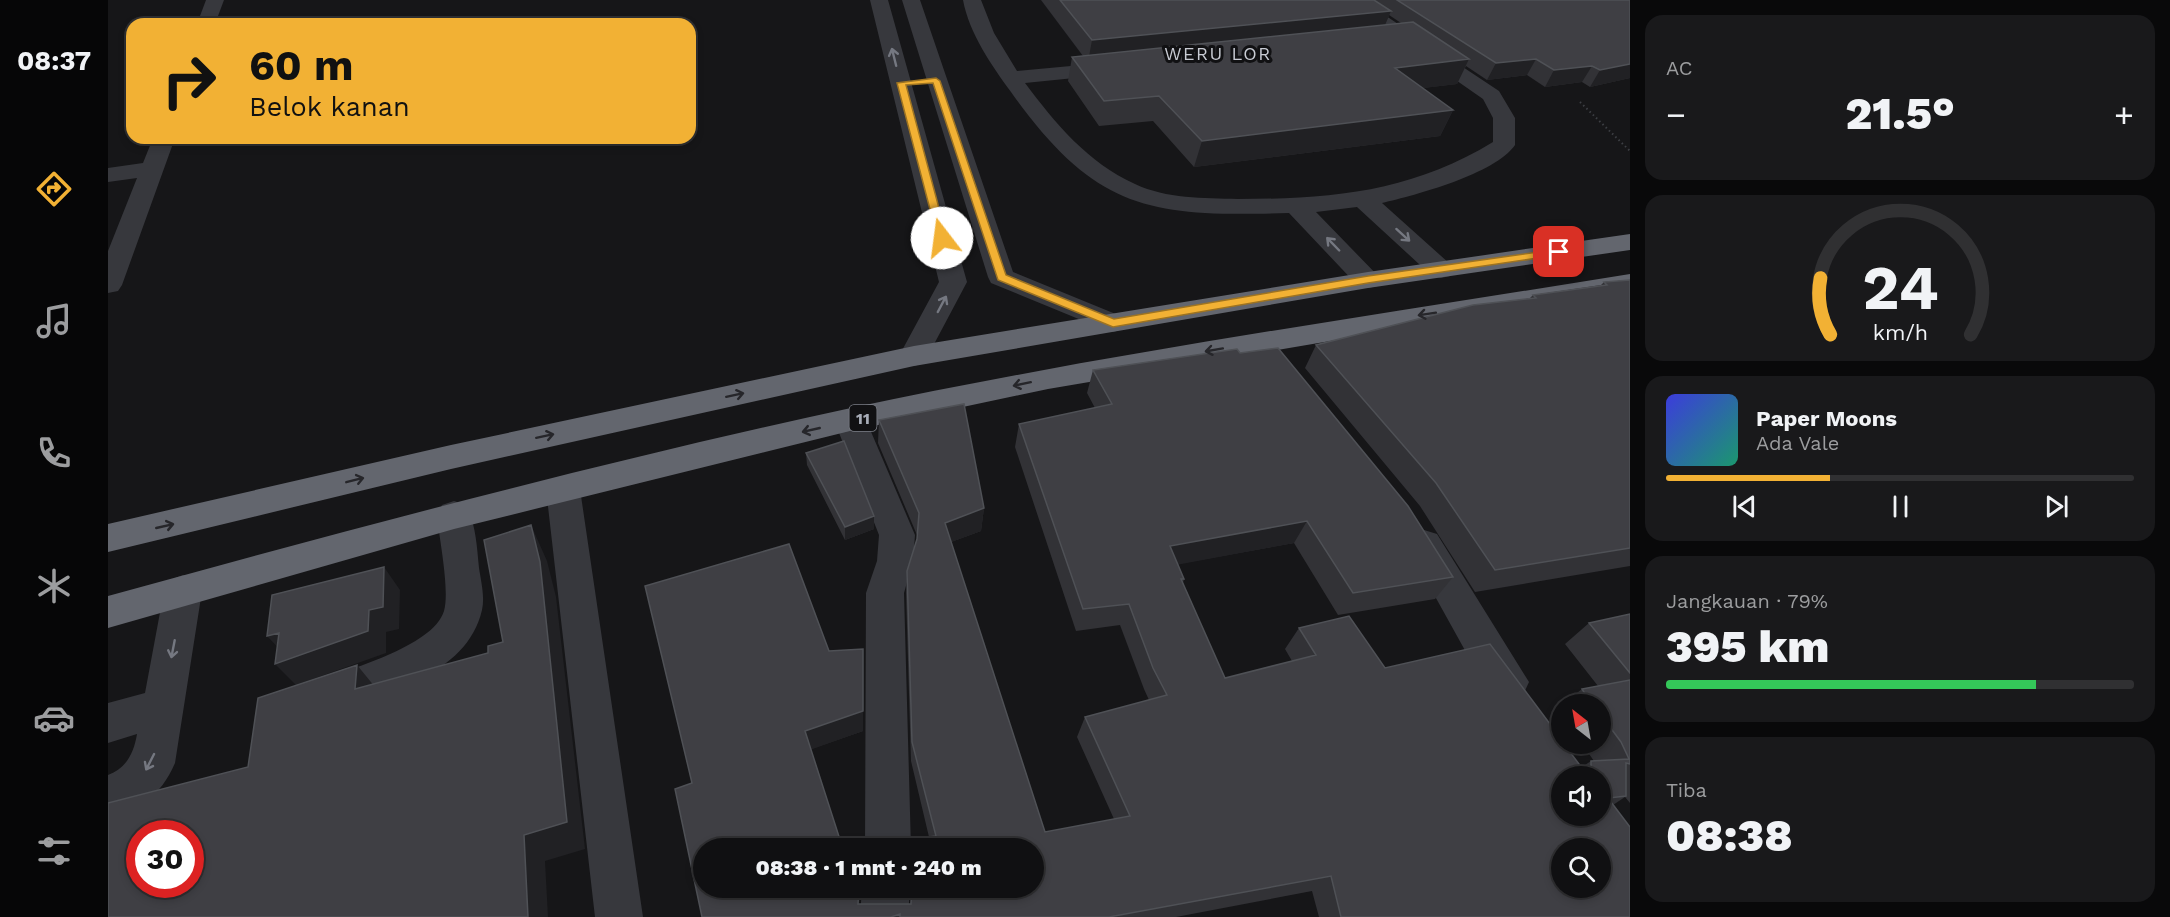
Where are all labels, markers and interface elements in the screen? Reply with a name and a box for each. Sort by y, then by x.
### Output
text: 60 m [249,41,353,90]
icon: right [150,42,228,120]
district label: WERU LOR [1164,43,1272,64]
text: 08:37 [17,45,91,77]
one-way arrow [888,48,900,67]
text: AC [1666,56,1692,80]
text: 21.5° [1845,87,1955,140]
text: Belok kanan [249,91,410,123]
text: − [1666,95,1686,134]
text: + [2114,95,2134,134]
icon: directions [33,168,75,210]
position arrow [910,206,974,270]
pin [1533,226,1584,277]
one-way arrow [1395,228,1410,242]
icon: arrive [1542,235,1575,268]
one-way arrow [1326,236,1341,251]
text: 24 [1862,251,1938,324]
one-way arrow [936,296,948,314]
icon: music [33,300,75,342]
one-way arrow [1418,309,1437,320]
text: km/h [1872,321,1928,346]
one-way arrow [1205,344,1224,355]
one-way arrow [1013,379,1032,390]
one-way arrow [725,389,745,400]
road number: 11 [850,405,876,431]
text: Paper Moons [1756,406,1897,431]
one-way arrow [802,424,821,436]
one-way arrow [535,430,554,442]
text: Ada Vale [1756,431,1839,455]
icon: phone [33,432,75,474]
one-way arrow [345,474,364,486]
icon: previous [1728,490,1761,523]
icon: pause [1884,490,1917,523]
icon: next [2040,490,2073,523]
one-way arrow [155,519,174,531]
icon: climate [33,565,75,607]
text: Jangkauan · 79% [1666,589,1828,613]
text: 395 km [1666,620,1829,673]
one-way arrow [167,638,178,658]
north arrow [1551,694,1611,754]
map controls [1551,694,1611,898]
icon: car [33,697,75,739]
one-way arrow [144,753,156,771]
button: sound [1551,766,1611,826]
text: Tiba [1666,778,1707,802]
text: 08:38 [1666,809,1793,862]
speed limit sign: 30 [126,820,204,898]
icon: filters [33,830,75,872]
button: search [1551,838,1611,898]
text: 08:38 · 1 mnt · 240 m [755,855,982,880]

